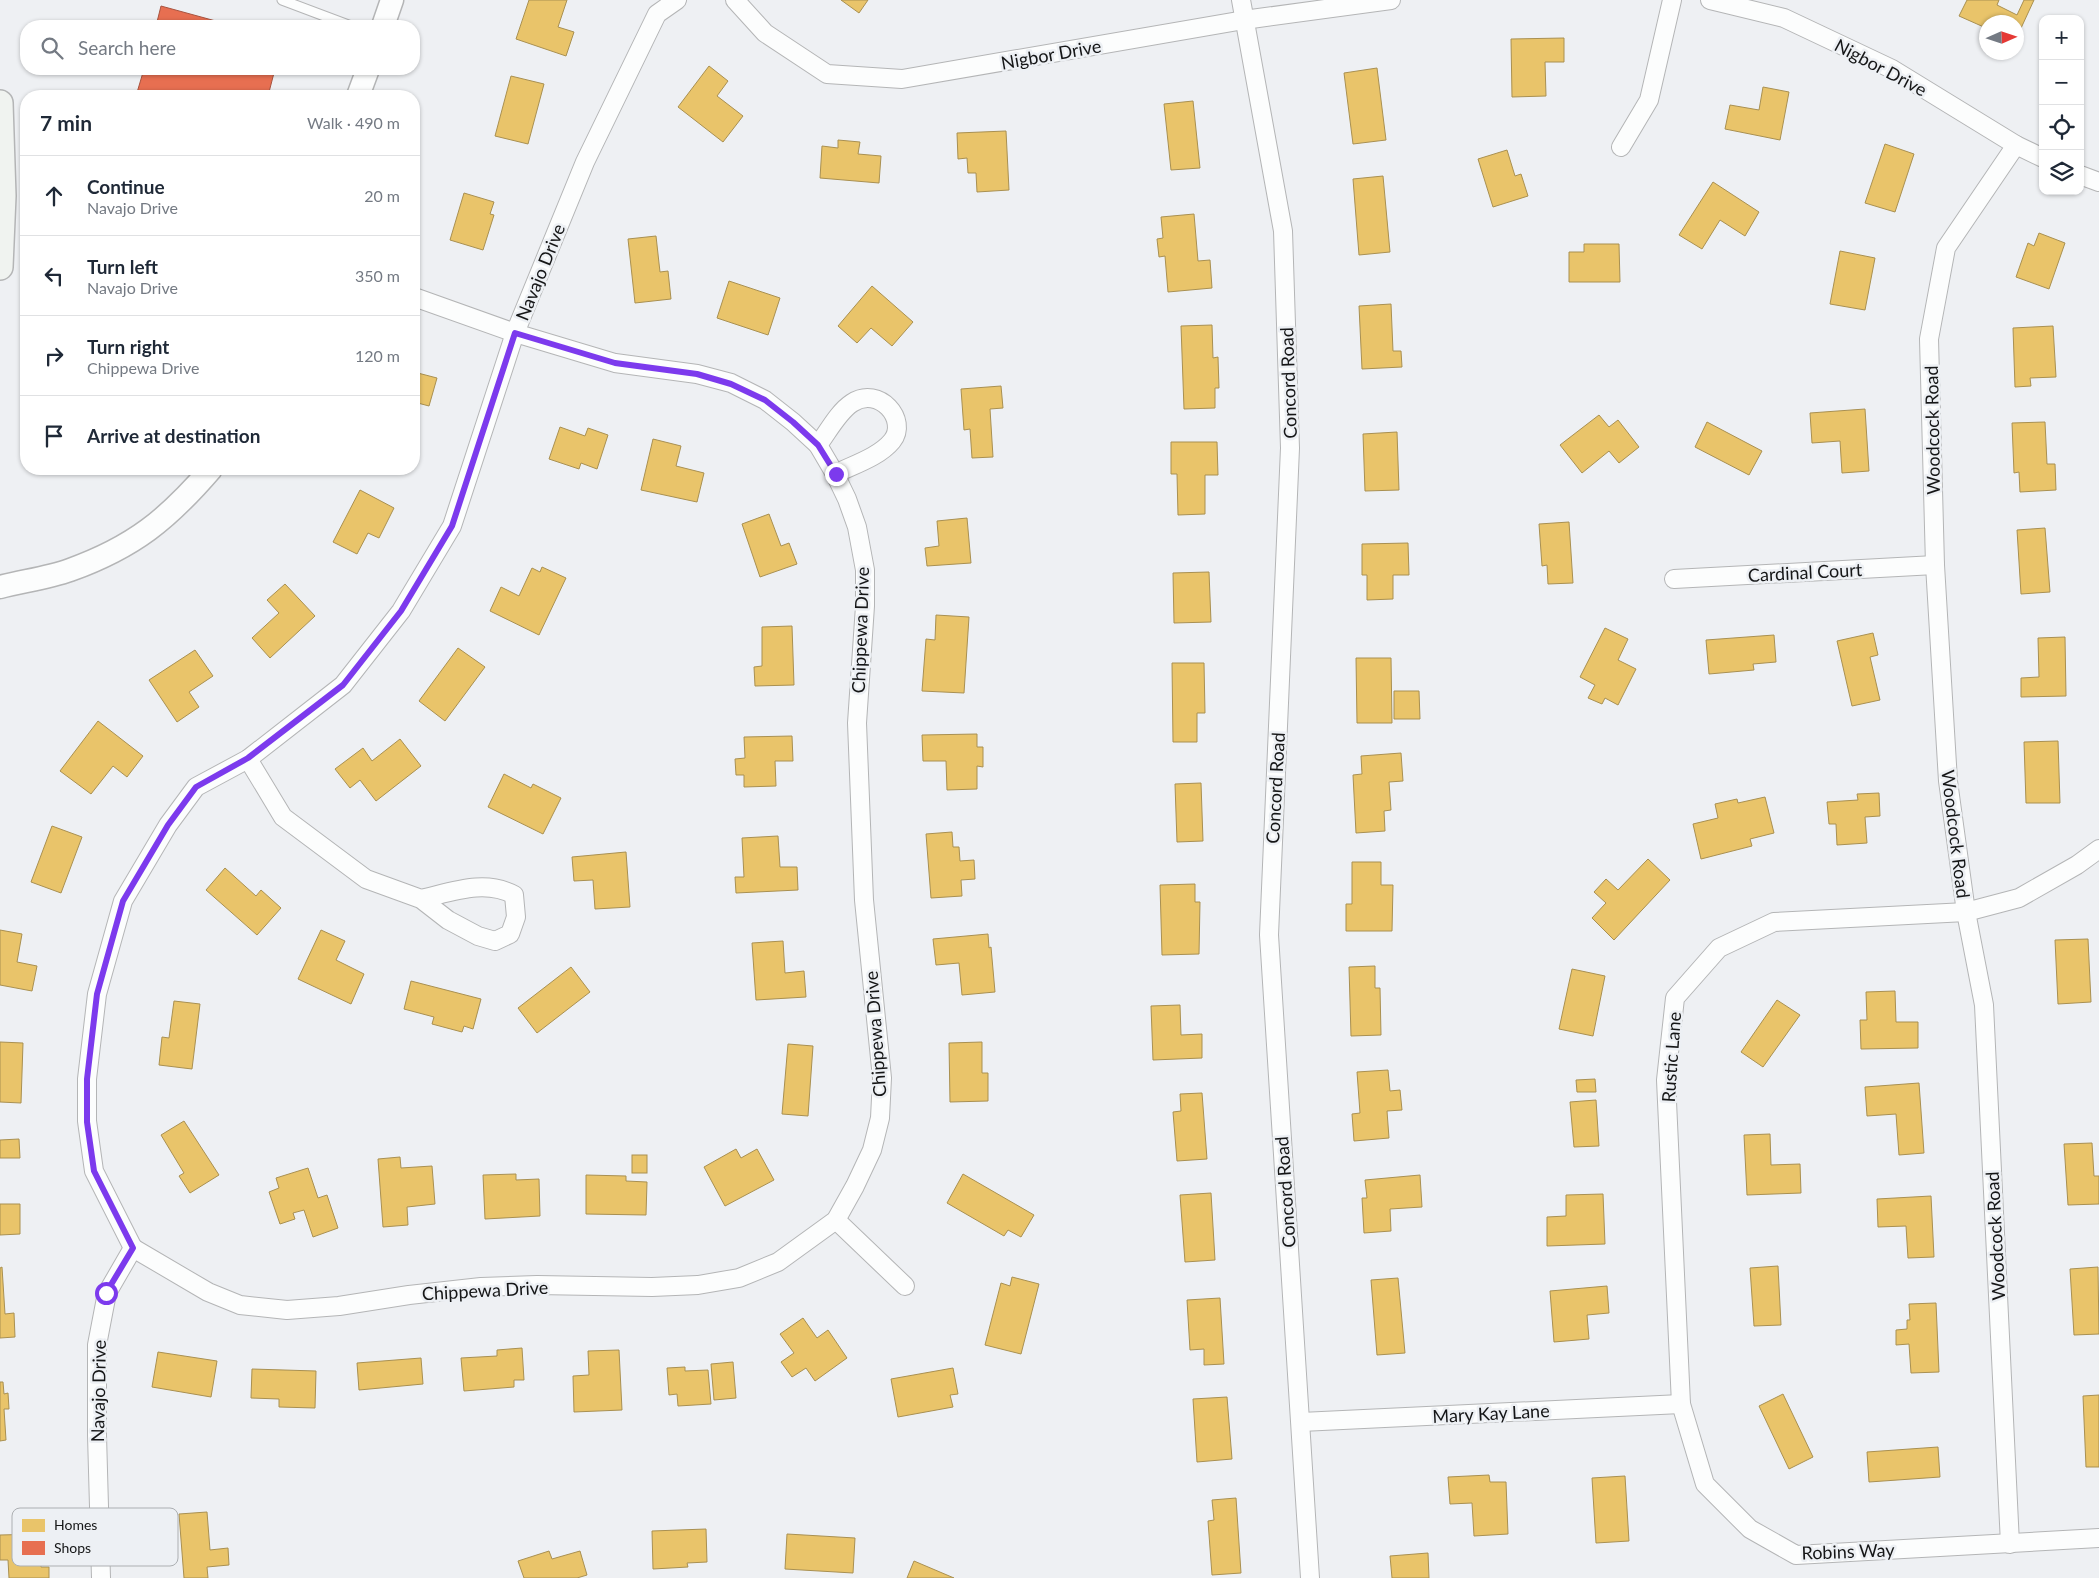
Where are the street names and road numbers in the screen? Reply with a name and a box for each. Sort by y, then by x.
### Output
street label: Nigbor Drive [999,34,1103,74]
street label: Nigbor Drive [1831,34,1931,100]
street label: Navajo Drive [511,220,569,324]
street label: Concord Road [1275,327,1301,439]
street label: Woodcock Road [1920,365,1944,495]
street label: Cardinal Court [1747,558,1863,586]
street label: Chippewa Drive [847,566,873,694]
street label: Concord Road [1261,732,1289,844]
street label: Woodcock Road [1937,769,1975,899]
street label: Chippewa Drive [860,970,890,1098]
street label: Rustic Lane [1657,1011,1685,1103]
street label: Concord Road [1270,1136,1300,1248]
street label: Woodcock Road [1981,1171,2009,1301]
street label: Chippewa Drive [421,1276,549,1304]
street label: Navajo Drive [86,1340,110,1442]
street label: Mary Kay Lane [1432,1399,1550,1427]
street label: Robins Way [1801,1538,1896,1564]

